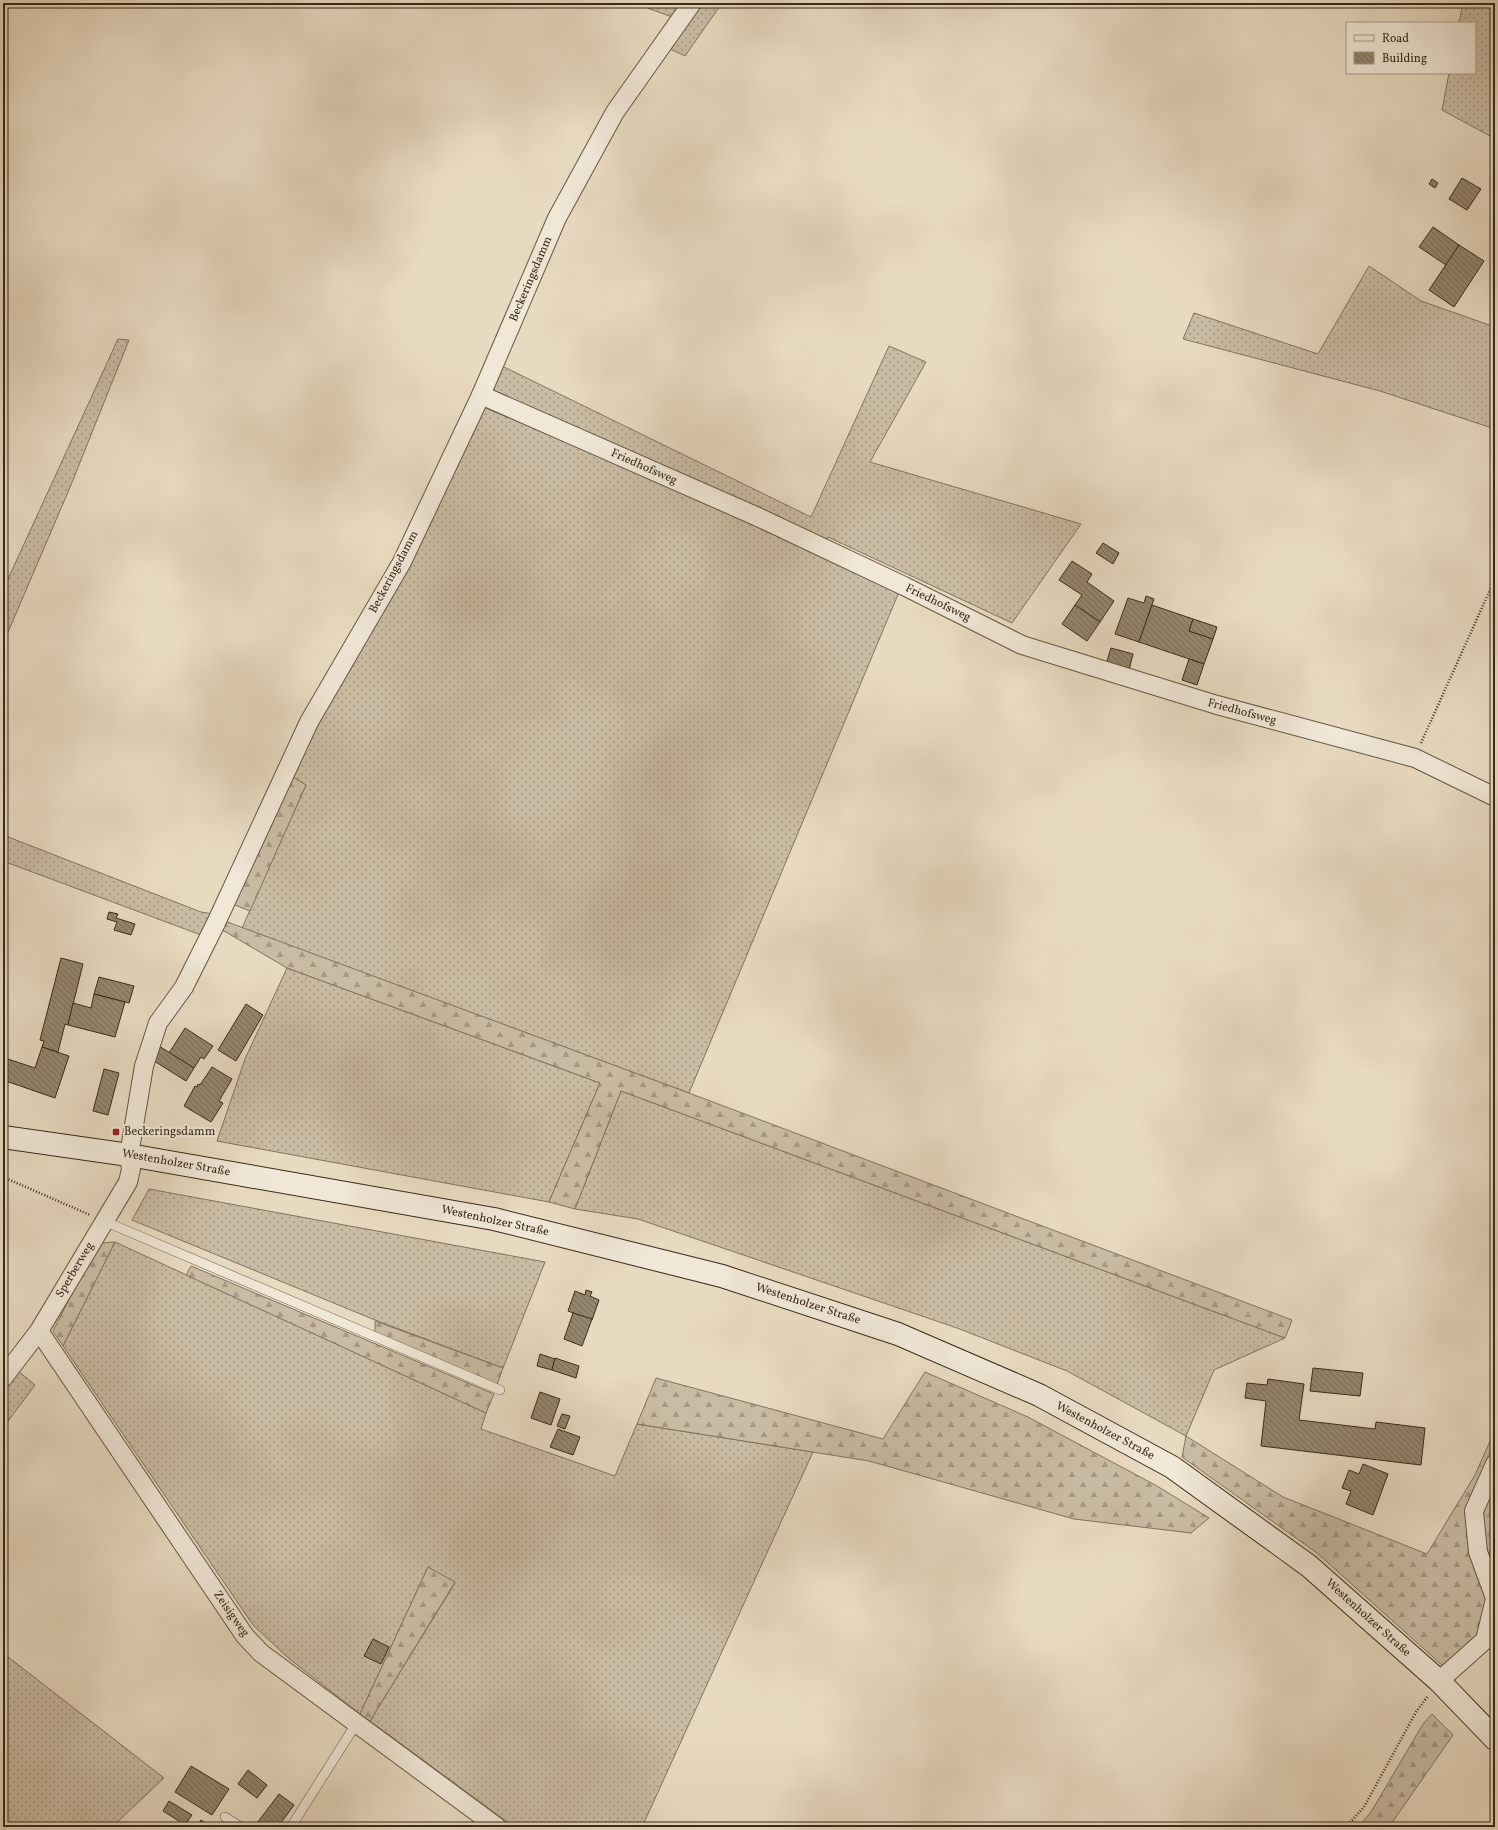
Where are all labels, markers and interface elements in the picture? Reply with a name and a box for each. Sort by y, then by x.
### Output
legend [1346,22,1476,74]
text: Road [1382,31,1409,47]
text: Building [1382,51,1427,67]
street label: Beckeringsdamm [506,233,556,324]
street label: Friedhofsweg [608,445,680,489]
street label: Beckeringsdamm [365,528,423,616]
street label: Friedhofsweg [903,580,973,626]
street label: Friedhofsweg [1206,695,1278,729]
place label: Beckeringsdamm [124,1124,216,1140]
marker: Beckeringsdamm [111,1127,121,1137]
street label: Westenholzer Straße [121,1146,232,1180]
street label: Westenholzer Straße [440,1202,551,1240]
street label: Sperberweg [52,1239,98,1301]
street label: Westenholzer Straße [753,1279,863,1329]
street label: Westenholzer Straße [1053,1398,1157,1464]
street label: Westenholzer Straße [1322,1575,1414,1661]
street label: Zeisigweg [209,1588,253,1640]

